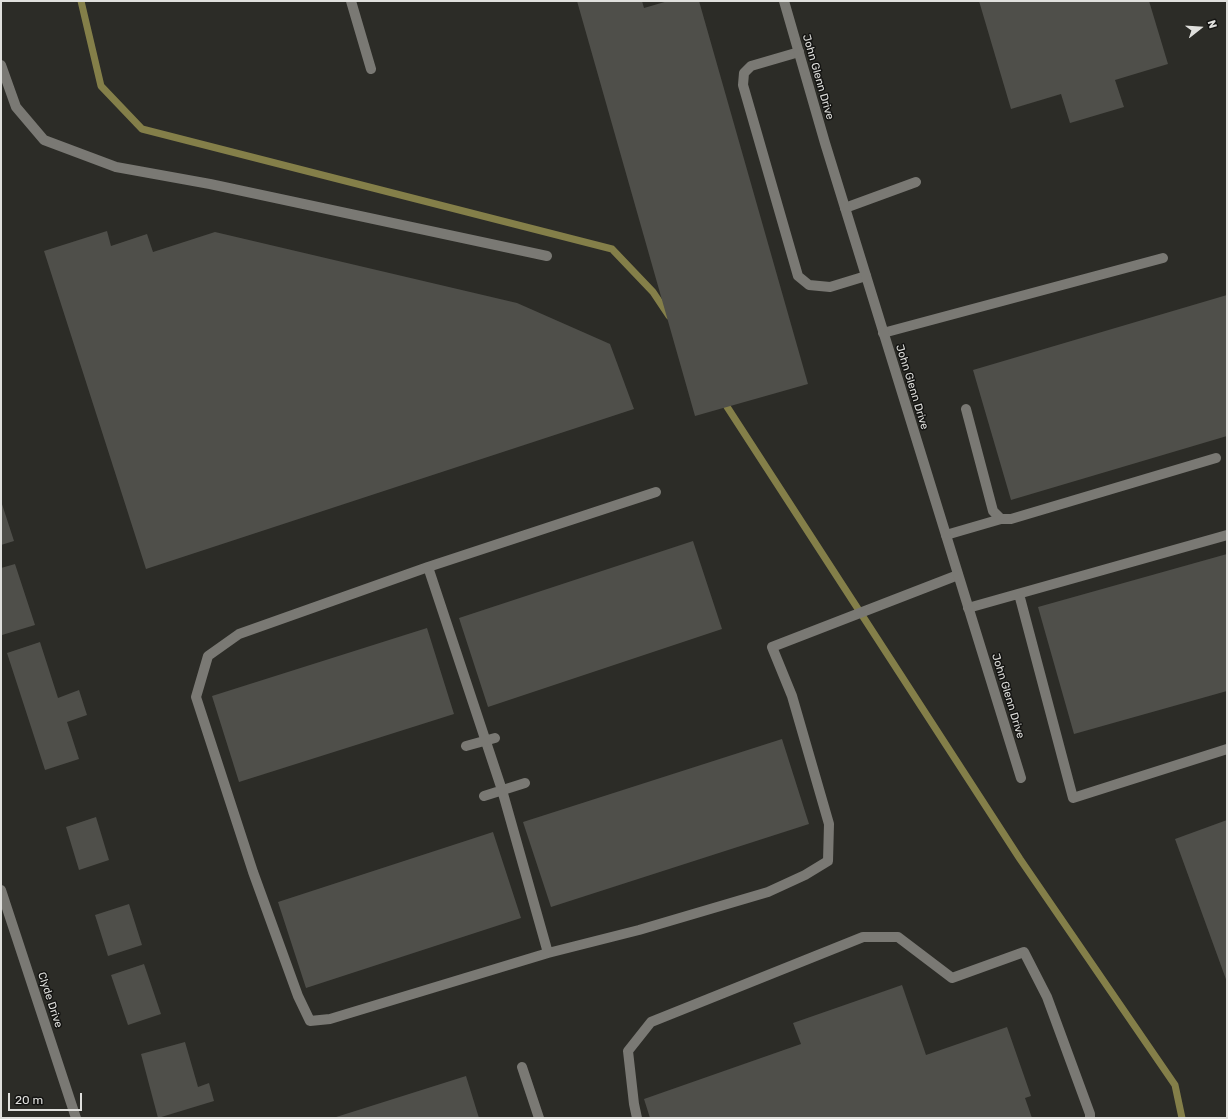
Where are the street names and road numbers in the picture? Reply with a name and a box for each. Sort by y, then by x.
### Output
street label: John Glenn Drive [800,33,836,121]
street label: John Glenn Drive [893,343,931,431]
street label: John Glenn Drive [989,652,1027,740]
street label: Clyde Drive [35,970,65,1030]

